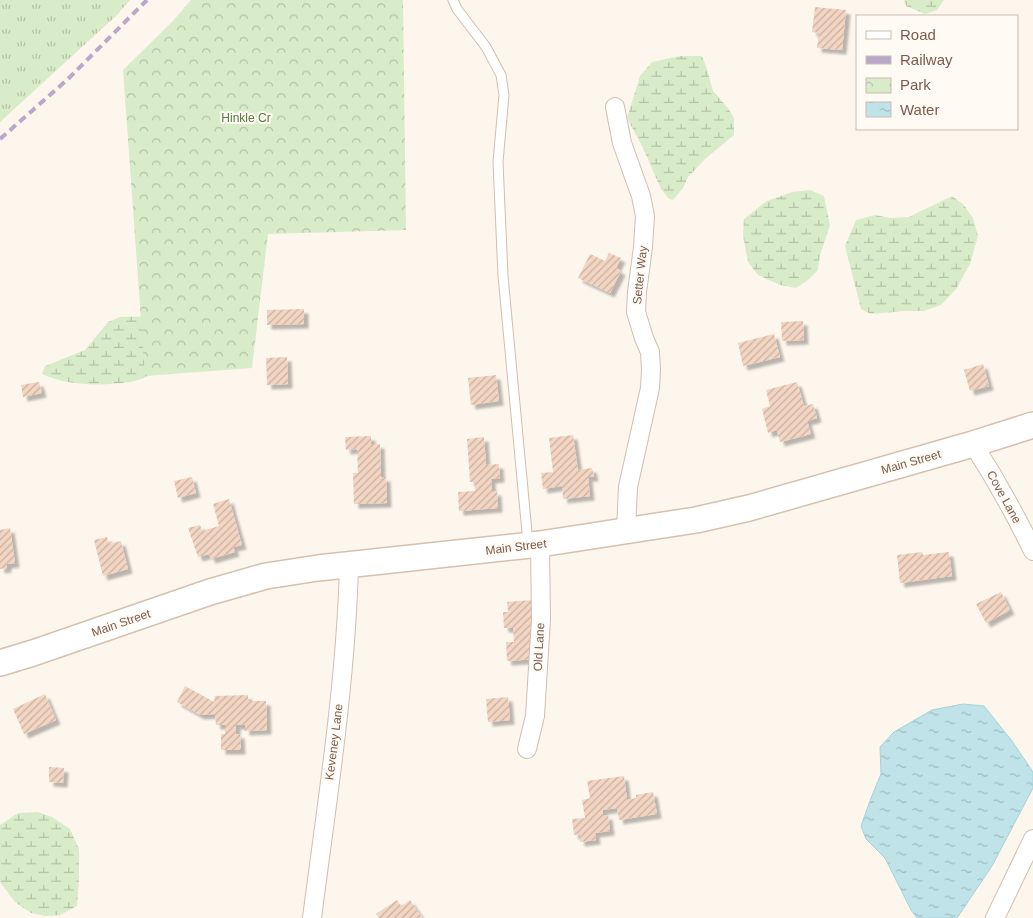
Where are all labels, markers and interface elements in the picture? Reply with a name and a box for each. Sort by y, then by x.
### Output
legend [856,15,1018,130]
text: Road [900,26,936,43]
text: Railway [900,51,953,68]
text: Park [900,76,931,93]
text: Water [900,101,939,118]
park label: Hinkle Cr [221,111,271,125]
street label: Setter Way [630,245,650,305]
street label: Main Street [880,447,943,477]
street label: Cove Lane [984,468,1024,526]
street label: Main Street [485,536,548,558]
street label: Main Street [90,606,153,640]
street label: Old Lane [531,622,547,672]
street label: Keveney Lane [322,703,346,781]

